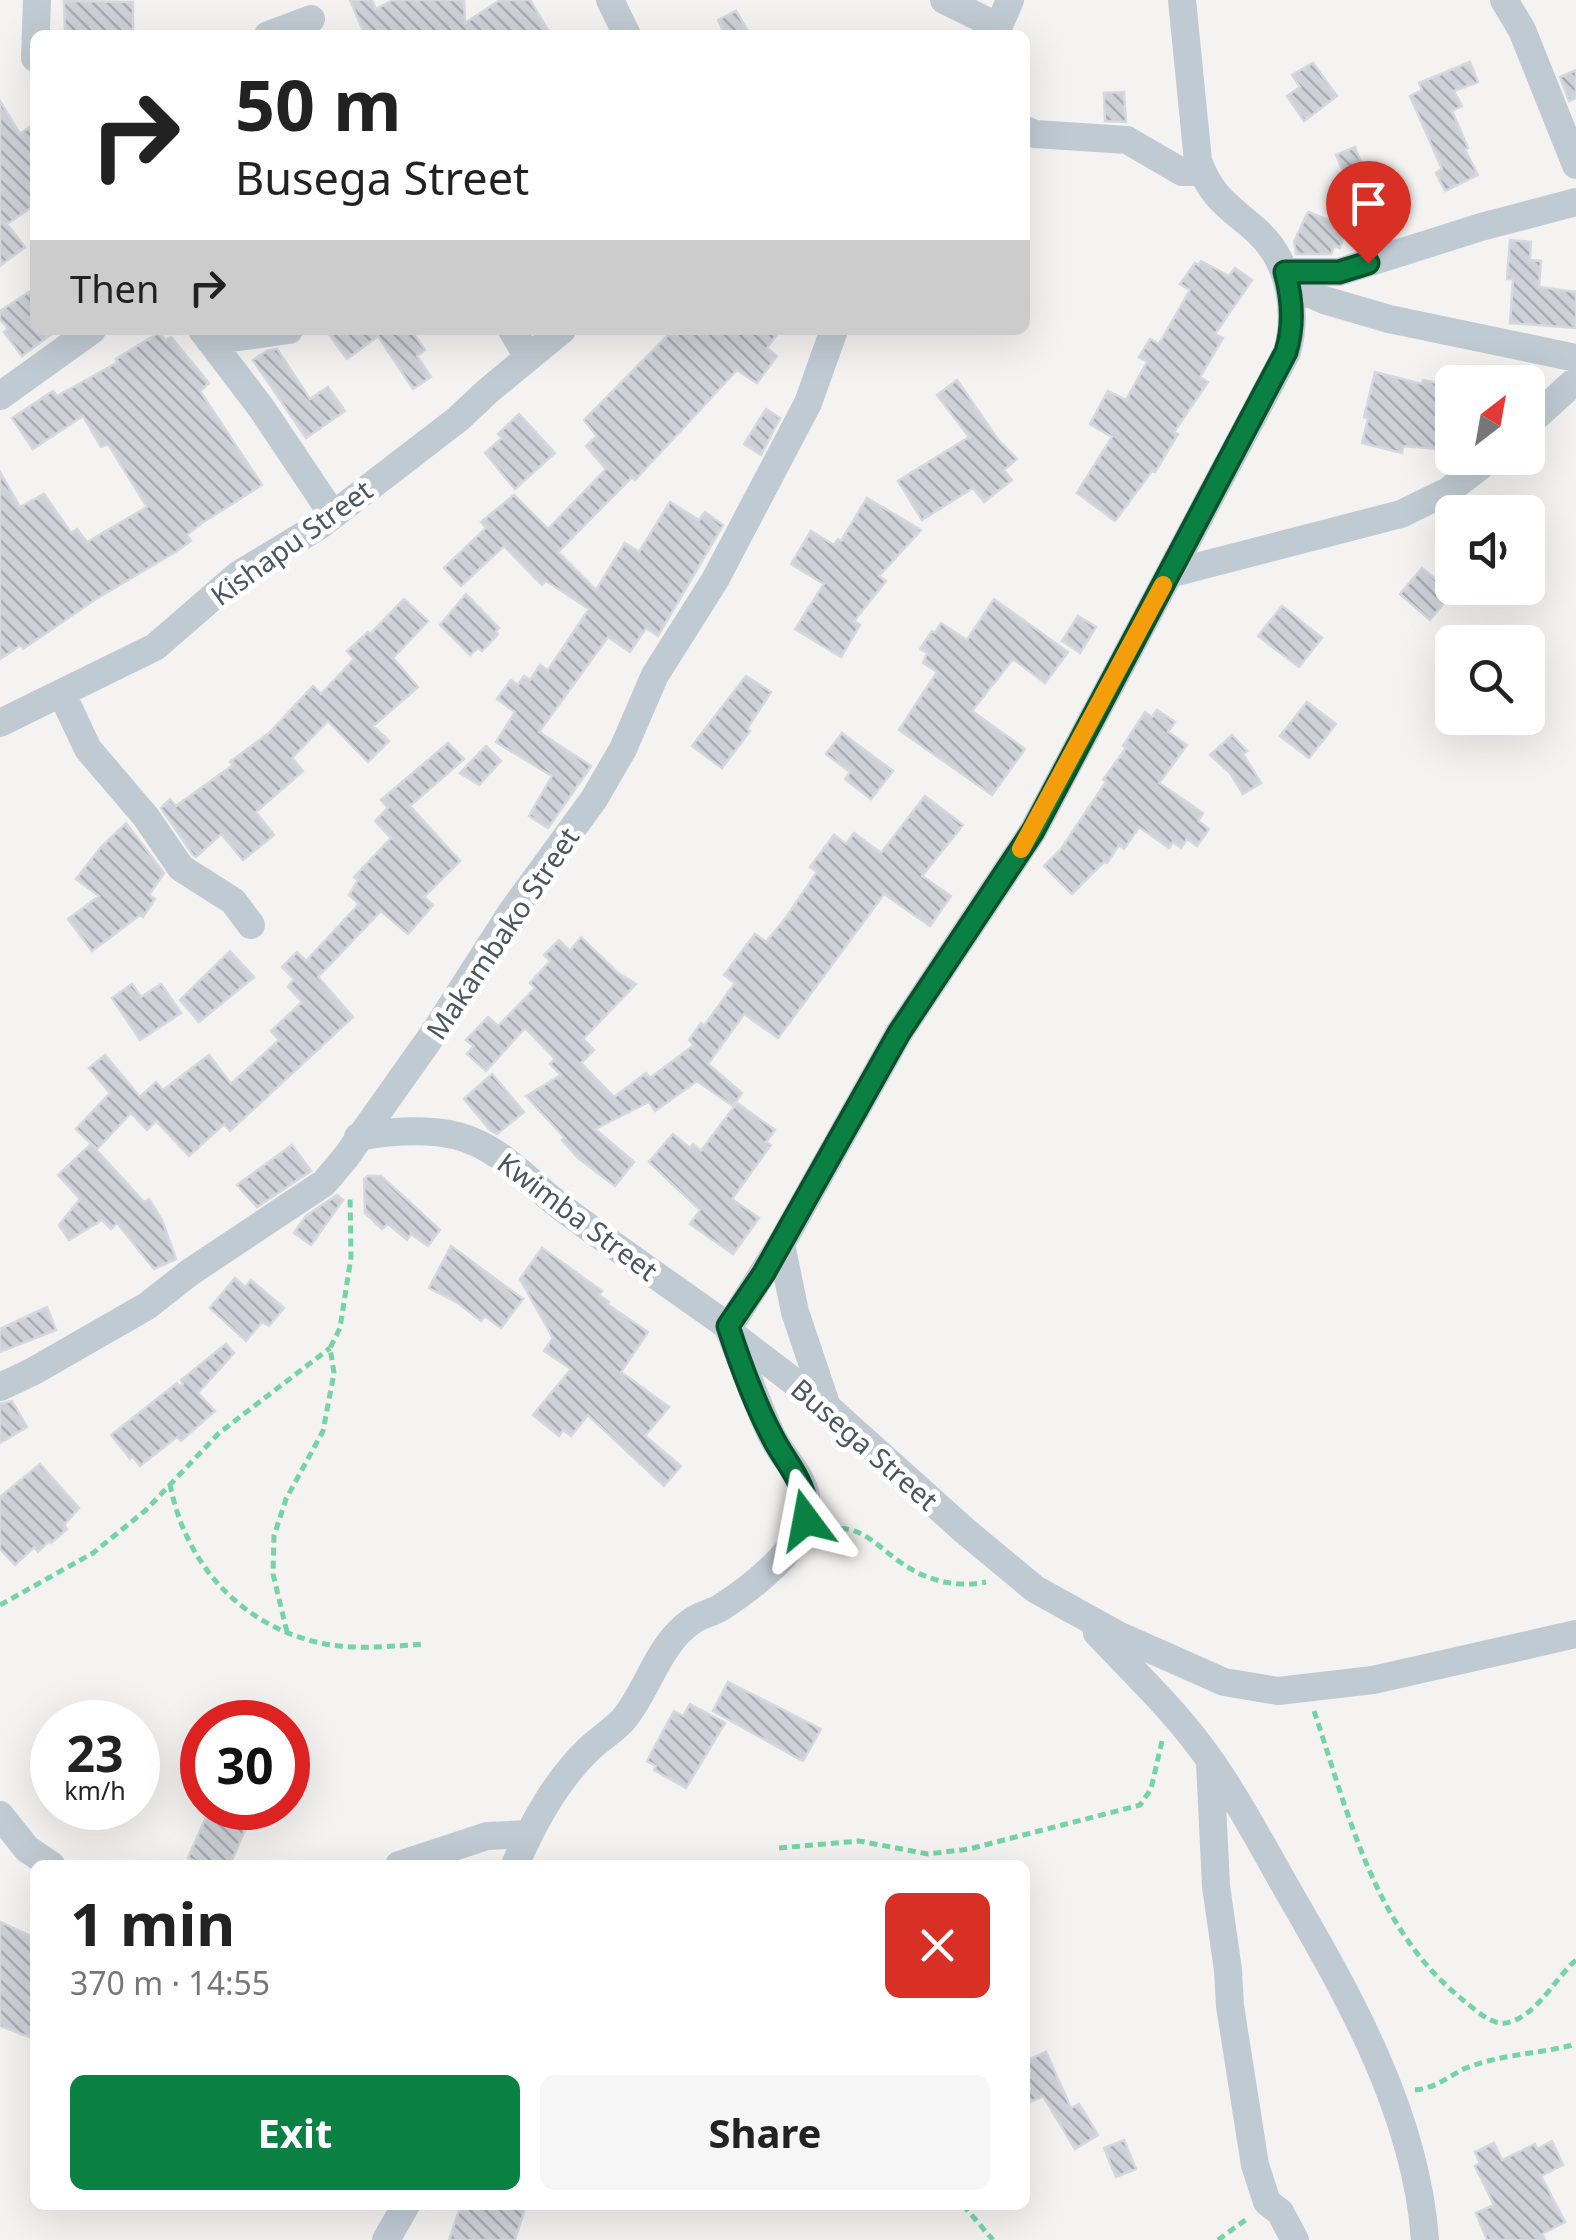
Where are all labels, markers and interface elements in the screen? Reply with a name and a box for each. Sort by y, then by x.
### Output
text: 50 m [235,56,402,152]
icon: right [70,70,200,200]
text: Busega Street [235,147,529,208]
pin [1326,161,1411,264]
icon: arrive [1341,176,1396,231]
icon: right [180,260,235,315]
text: Then [70,262,160,314]
north arrow [1435,365,1545,475]
map controls [1435,365,1545,735]
street label: Kishapu Street [203,471,379,613]
button: sound [1435,495,1545,605]
button: search [1435,625,1545,735]
street label: Makambako Street [417,819,587,1047]
street label: Kwimba Street [490,1143,666,1289]
street label: Busega Street [783,1370,947,1518]
position arrow [754,1468,858,1572]
speed limit sign: 30 [180,1700,310,1830]
text: 23 [66,1719,124,1787]
text: km/h [64,1773,126,1807]
text: 1 min [70,1882,235,1964]
button: close [885,1893,990,1998]
text: 370 m · 14:55 [70,1961,270,2004]
button: Exit [70,2075,520,2190]
button: Share [540,2075,990,2190]

